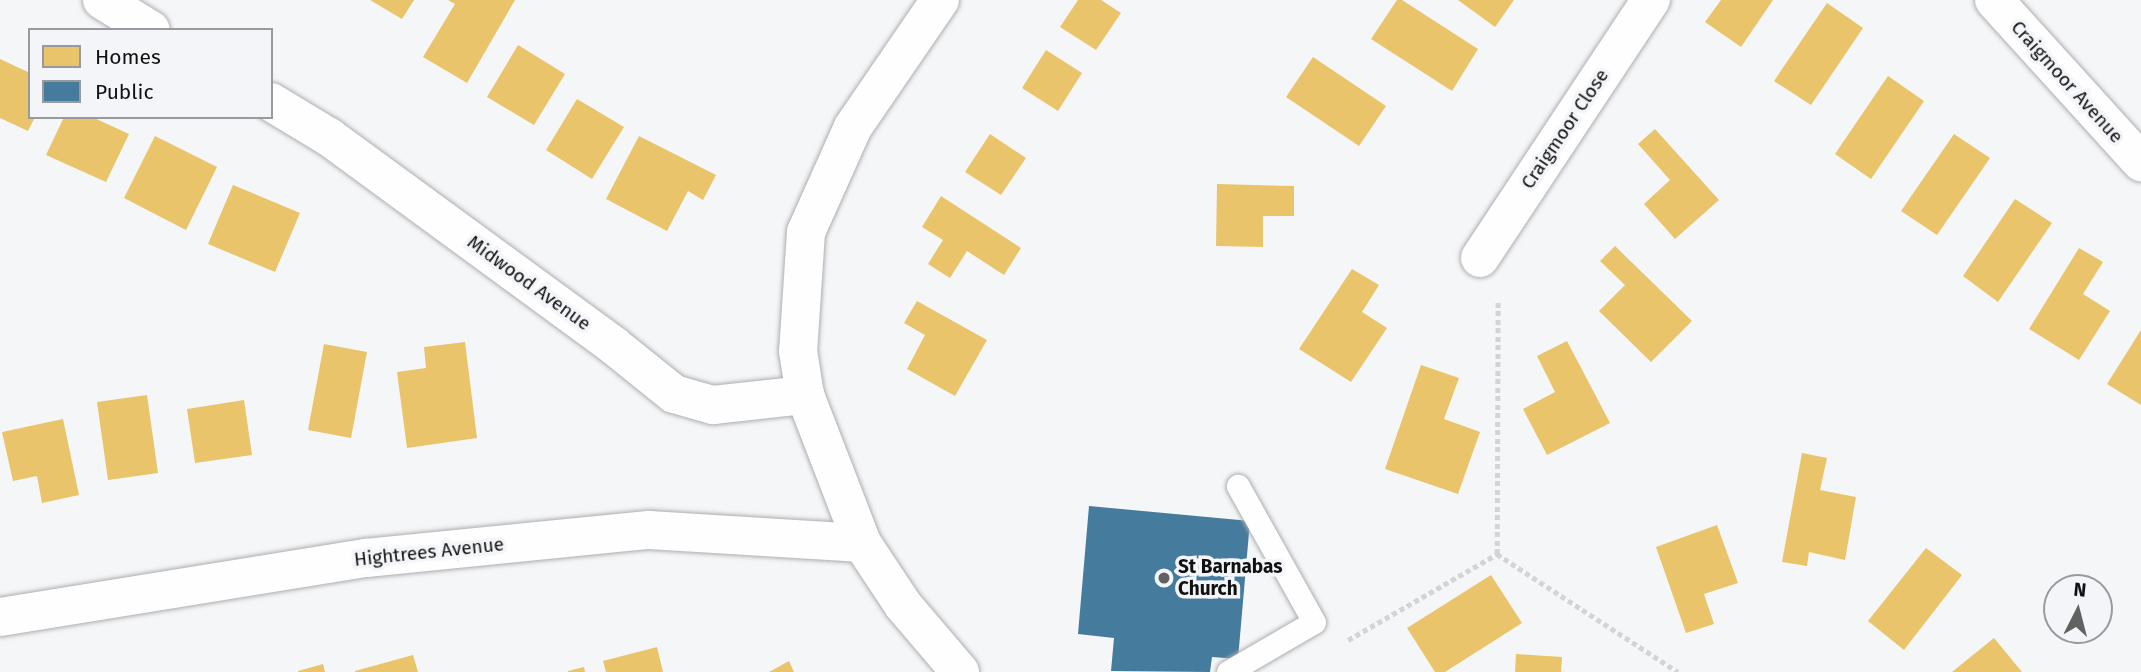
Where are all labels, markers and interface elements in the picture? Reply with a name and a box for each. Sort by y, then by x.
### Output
street label: Craigmoor Avenue [2006,16,2128,148]
legend [28,28,273,119]
text: Homes [95,44,161,70]
street label: Craigmoor Close [1516,65,1614,193]
text: Public [95,79,153,105]
street label: Midwood Avenue [463,231,595,335]
street label: Hightrees Avenue [353,533,505,571]
place label: St Barnabas Church [1178,556,1282,600]
marker: St Barnabas Church [1156,570,1172,586]
north arrow [2043,574,2113,644]
text: N [2073,578,2088,602]

